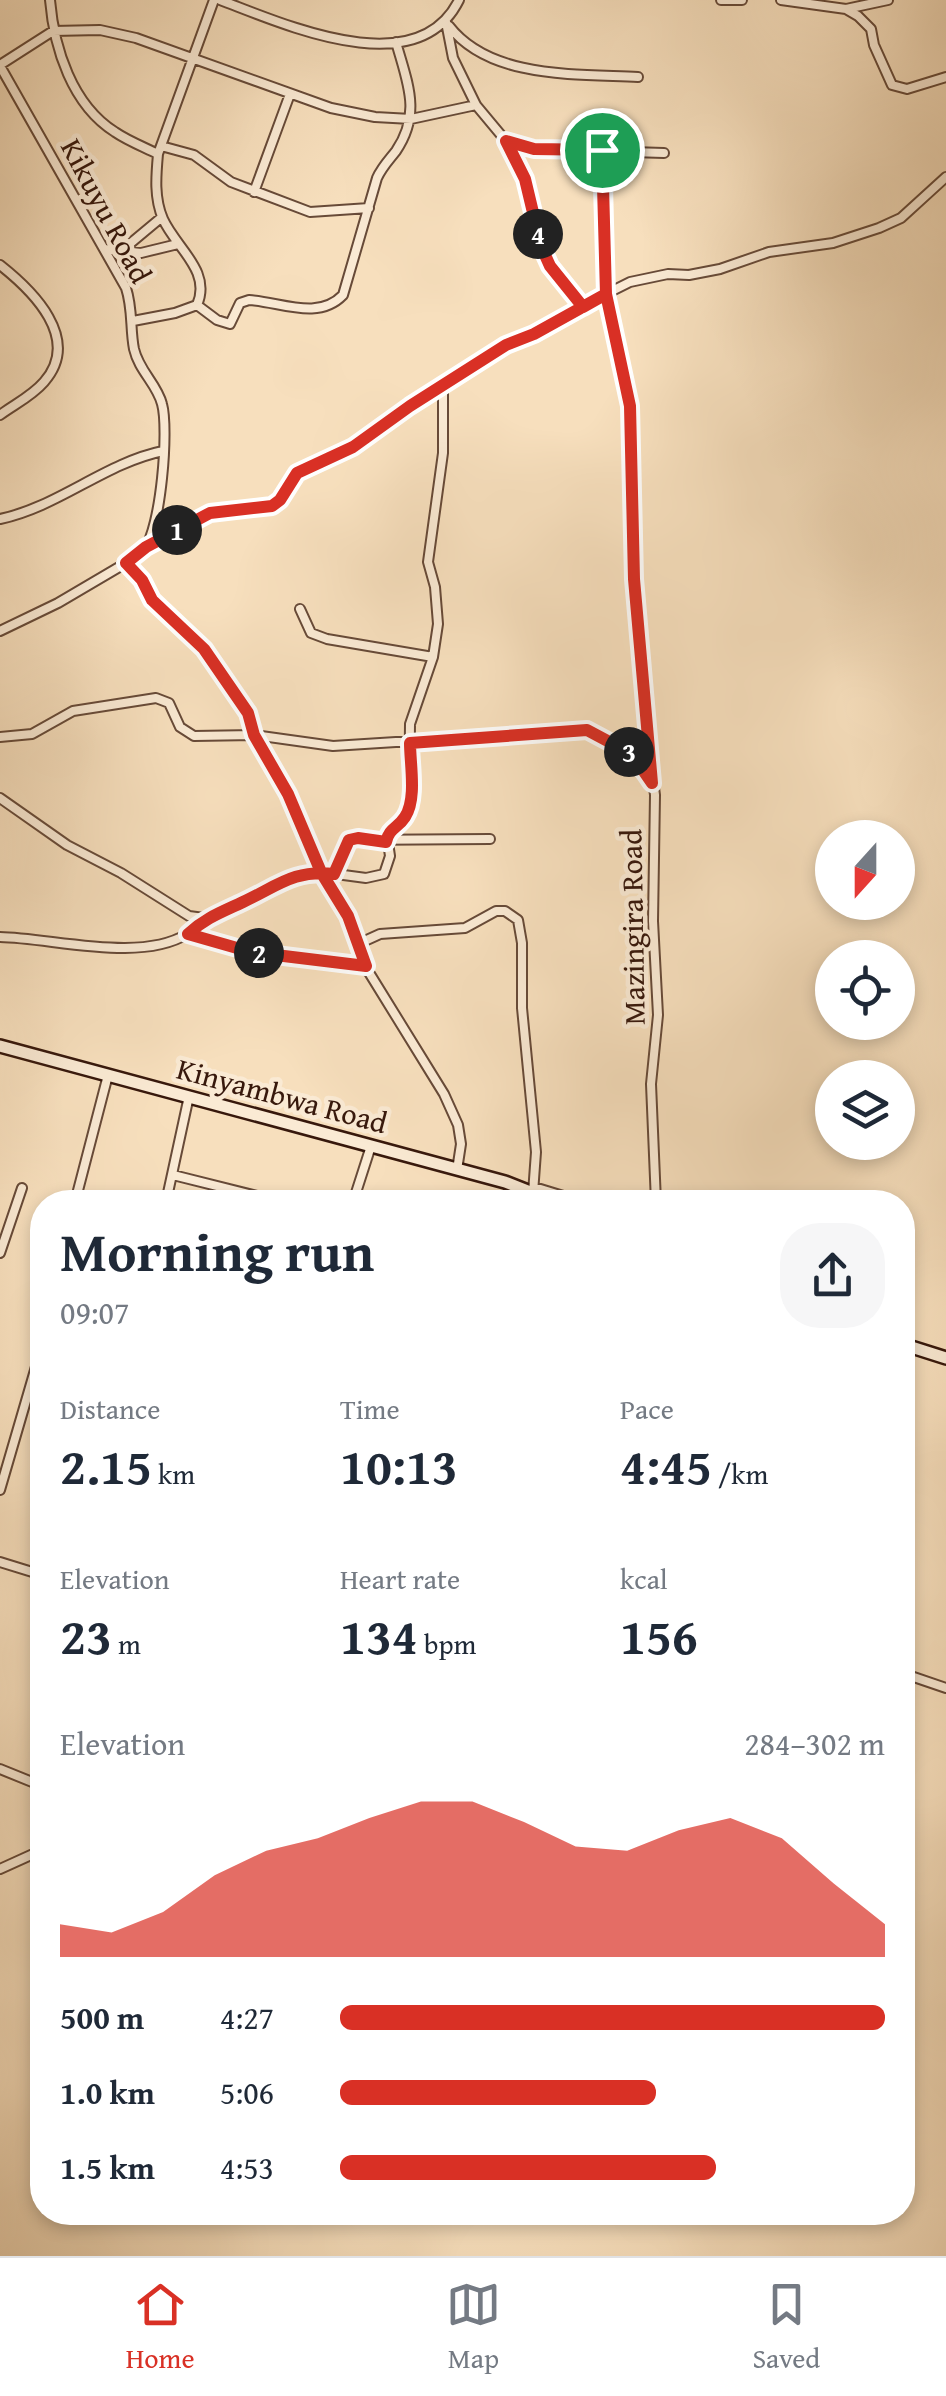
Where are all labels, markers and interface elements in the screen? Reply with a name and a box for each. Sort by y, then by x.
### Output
pin [560,108,645,193]
icon: arrive [575,123,630,178]
street label: Kikuyu Road [50,130,163,291]
pin: 4 [513,209,563,259]
text: 4 [531,213,545,254]
pin: 1 [152,505,202,555]
text: 1 [170,509,184,550]
pin: 3 [604,727,654,777]
text: 3 [622,731,636,772]
north arrow [815,820,915,920]
map controls [815,820,915,1160]
street label: Mazingira Road [608,829,656,1025]
pin: 2 [234,928,284,978]
text: 2 [252,932,266,973]
button: locate [815,940,915,1040]
street label: Kinyambwa Road [172,1046,392,1144]
button: layers [815,1060,915,1160]
text: Morning run [60,1211,374,1291]
button: share [780,1223,885,1328]
text: 09:07 [60,1289,129,1336]
text: Distance [60,1388,160,1429]
text: Time [340,1388,400,1429]
text: Pace [620,1388,674,1429]
text: 2.15 [60,1429,152,1502]
text: 10:13 [340,1429,458,1502]
text: 4:45 [620,1429,712,1502]
text: km [152,1453,195,1494]
text: /km [712,1453,768,1494]
text: Elevation [60,1558,170,1599]
text: Heart rate [340,1558,460,1599]
text: kcal [620,1558,668,1599]
text: 23 [60,1599,112,1672]
text: 134 [340,1599,418,1672]
text: 156 [620,1599,698,1672]
text: m [112,1623,141,1664]
text: bpm [418,1623,476,1664]
text: Elevation [60,1720,185,1767]
text: 284–302 m [744,1720,885,1767]
text: 500 m [60,1994,144,2041]
text: 4:27 [220,1994,274,2041]
text: 1.0 km [60,2069,155,2116]
text: 5:06 [220,2069,274,2116]
text: 1.5 km [60,2144,155,2191]
text: 4:53 [220,2144,274,2191]
tab: Home [126,2277,195,2378]
tab: Map [446,2277,501,2378]
tab: Saved [752,2277,820,2378]

